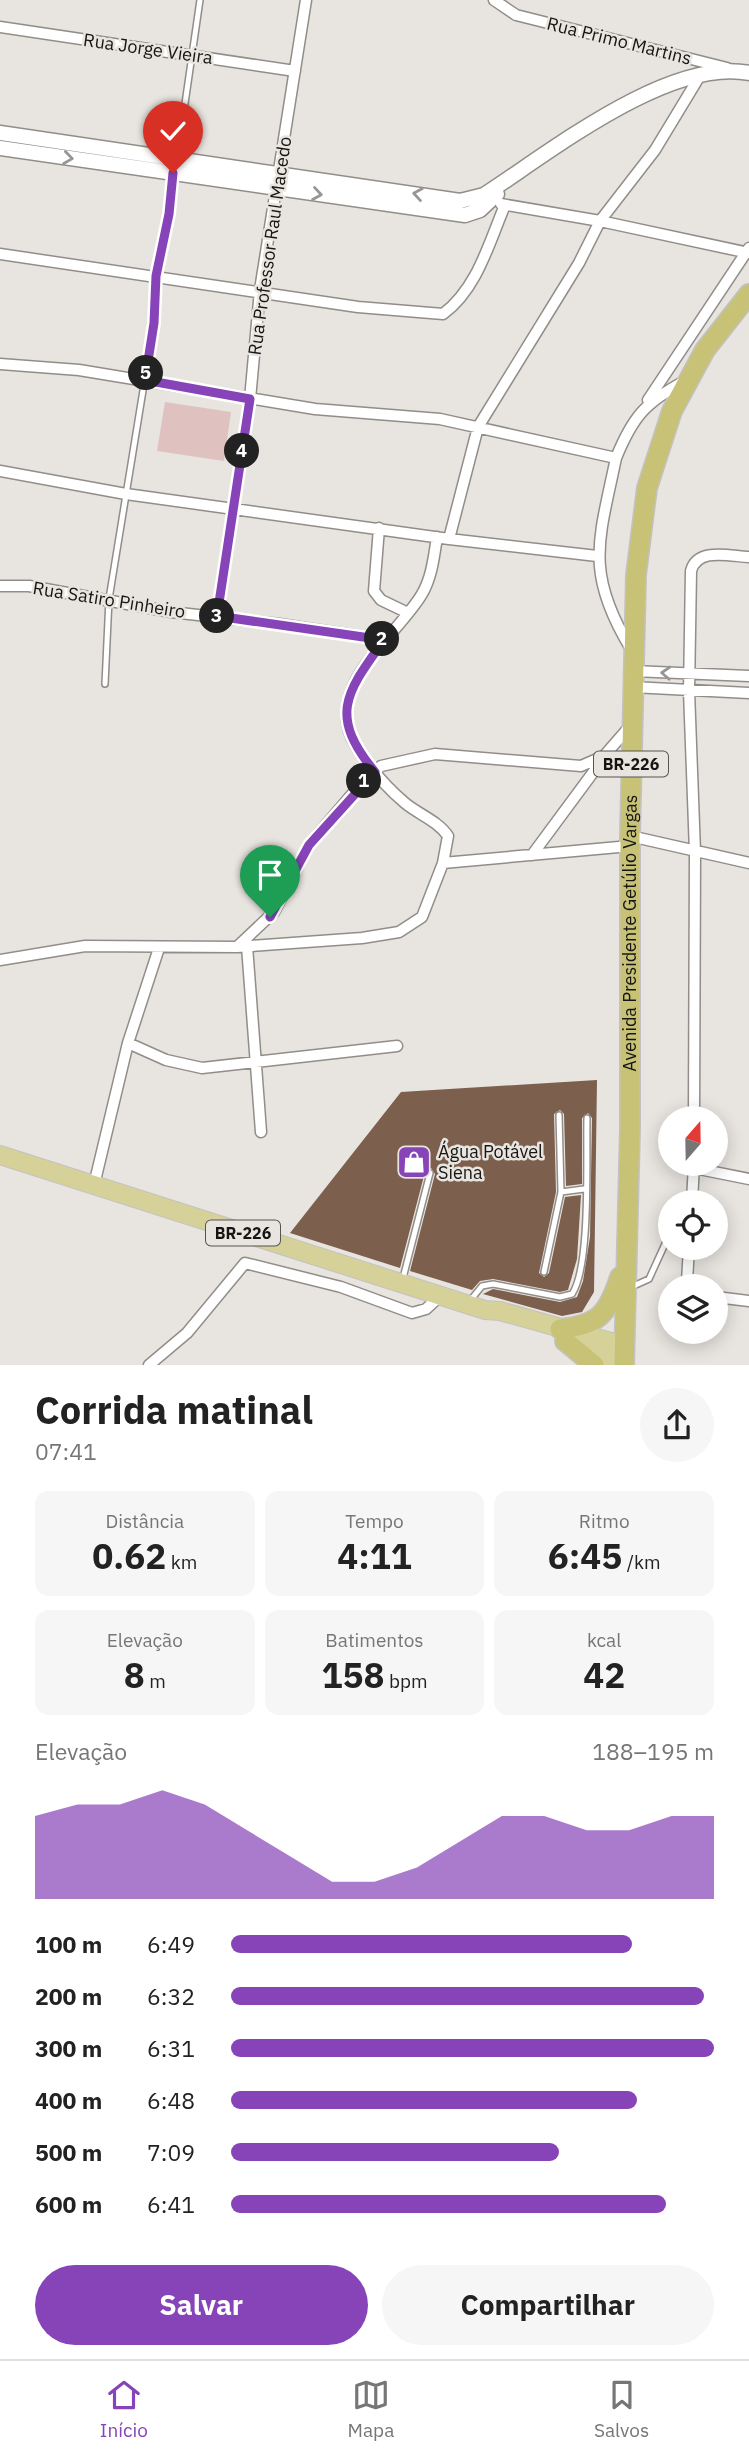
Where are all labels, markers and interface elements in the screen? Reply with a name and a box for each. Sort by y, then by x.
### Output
street label: Rua Primo Martins [544,11,694,70]
street label: Rua Jorge Vieira [82,28,215,69]
pin [143,101,203,173]
icon: check [154,112,192,150]
street label: Rua Professor Raul Macedo [243,135,296,357]
one-way arrow [62,150,73,165]
one-way arrow [311,186,323,201]
one-way arrow [412,187,424,202]
pin: 5 [128,356,164,390]
text: 5 [140,360,151,384]
pin: 4 [224,434,260,468]
text: 4 [236,438,247,462]
street label: Rua Satiro Pinheiro [31,576,187,623]
pin: 3 [200,598,234,634]
text: 3 [211,603,222,627]
pin: 2 [364,622,400,656]
text: 2 [376,626,387,650]
one-way arrow [661,665,672,680]
road number: BR-226 [594,751,668,776]
pin: 1 [346,764,382,798]
text: 1 [358,768,369,792]
street label: Avenida Presidente Getúlio Vargas [618,794,642,1072]
pin [240,845,300,917]
icon: arrive [251,856,289,894]
north arrow [658,1106,728,1176]
map controls [658,1106,728,1344]
place label: Água Potável Siena [438,1140,543,1184]
shop icon: Água Potável Siena [395,1143,433,1181]
button: locate [658,1190,728,1260]
road number: BR-226 [206,1220,280,1246]
button: layers [658,1274,728,1344]
text: Corrida matinal [35,1385,313,1434]
button: share [640,1388,714,1462]
text: 07:41 [35,1436,97,1466]
text: Distância [105,1509,184,1533]
text: Tempo [345,1509,404,1533]
text: Ritmo [579,1509,630,1533]
text: 0.62 [92,1533,166,1579]
text: 4:11 [337,1533,412,1579]
text: 6:45 [548,1533,622,1579]
text: km [166,1550,197,1574]
text: /km [622,1550,661,1574]
text: Elevação [107,1628,183,1652]
text: Batimentos [325,1628,424,1652]
text: kcal [587,1628,621,1652]
text: 8 [124,1652,145,1698]
text: 158 [321,1652,384,1698]
text: 42 [583,1652,625,1698]
text: m [145,1669,166,1693]
text: bpm [384,1669,428,1693]
text: Elevação [35,1736,127,1766]
text: 188–195 m [592,1736,714,1766]
text: 100 m [35,1929,102,1959]
text: 6:49 [147,1929,195,1959]
text: 200 m [35,1981,102,2011]
text: 6:32 [147,1981,195,2011]
text: 300 m [35,2033,102,2063]
text: 6:31 [147,2033,195,2063]
text: 400 m [35,2085,102,2115]
text: 6:48 [147,2085,195,2115]
text: 500 m [35,2137,102,2167]
text: 7:09 [147,2137,195,2167]
text: 600 m [35,2189,102,2219]
text: 6:41 [147,2189,195,2219]
button: Salvar [35,2265,368,2345]
button: Compartilhar [382,2265,714,2345]
tab: Início [100,2376,148,2442]
tab: Mapa [348,2376,394,2442]
tab: Salvos [594,2376,649,2442]

